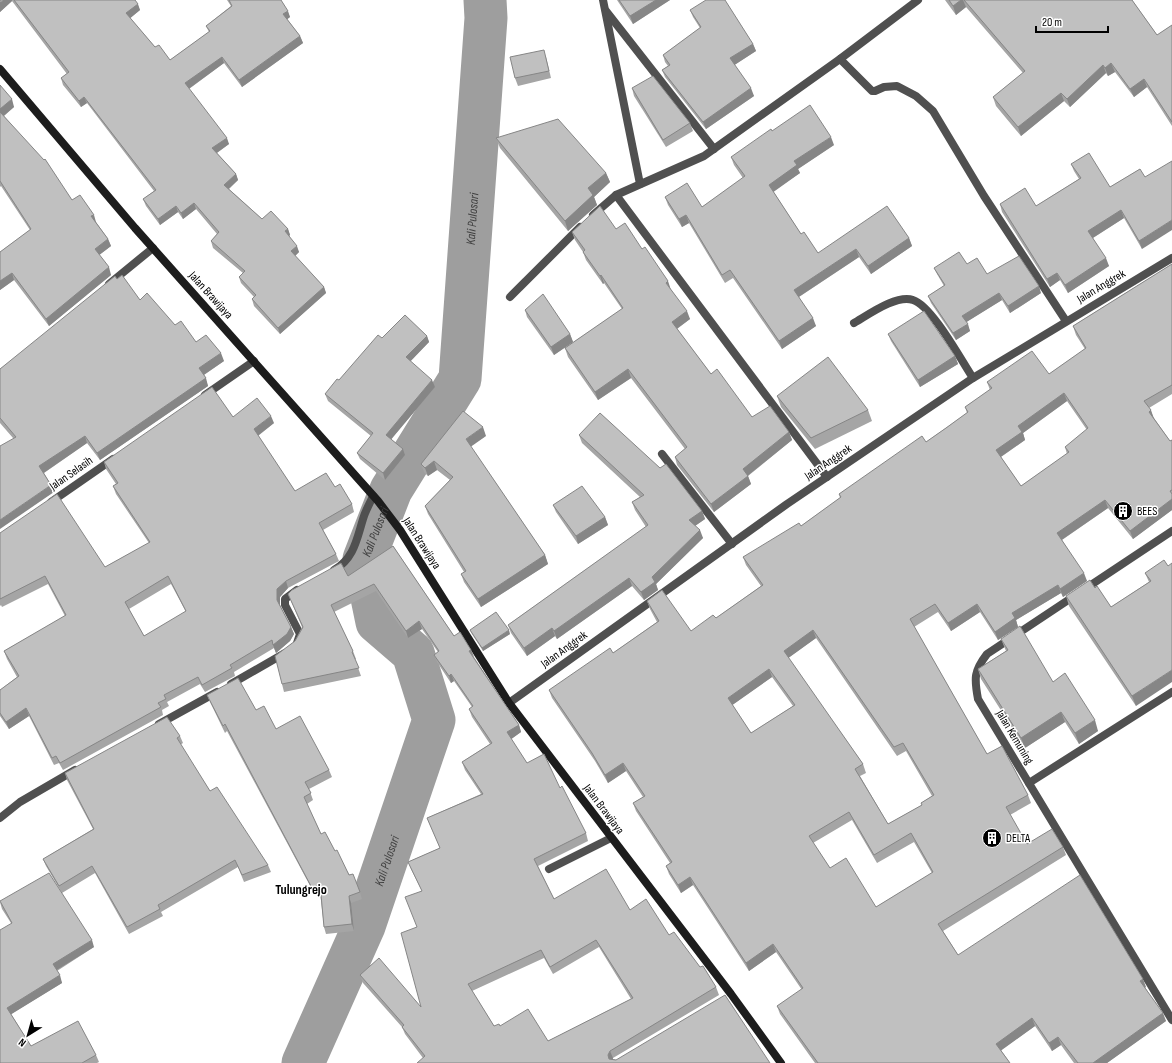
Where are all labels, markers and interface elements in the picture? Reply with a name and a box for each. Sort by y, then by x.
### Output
scale bar [1036,8,1108,34]
text: 20 m [1042,15,1062,30]
water label: Kali Pulosari [463,192,482,245]
street label: Jalan Anggrek [1074,266,1128,307]
street label: Jalan Brawijaya [185,268,236,322]
street label: Jalan Anggrek [801,441,855,484]
street label: Jalan Selasih [46,453,96,494]
building icon: BEES [1112,500,1134,522]
water label: Kali Pulosari [359,504,393,559]
place label: BEES [1137,504,1157,519]
street label: Jalan Brawijaya [399,514,444,572]
street label: Jalan Anggrek [537,627,591,672]
street label: Jalan Kemuning [992,706,1037,767]
street label: Jalan Brawijaya [579,780,628,838]
building icon: DELTA [981,827,1003,849]
place label: DELTA [1006,831,1031,846]
water label: Kali Pulosari [371,833,403,888]
district label: Tulungrejo [275,881,327,898]
north arrow [8,1015,48,1055]
text: N [16,1036,29,1050]

